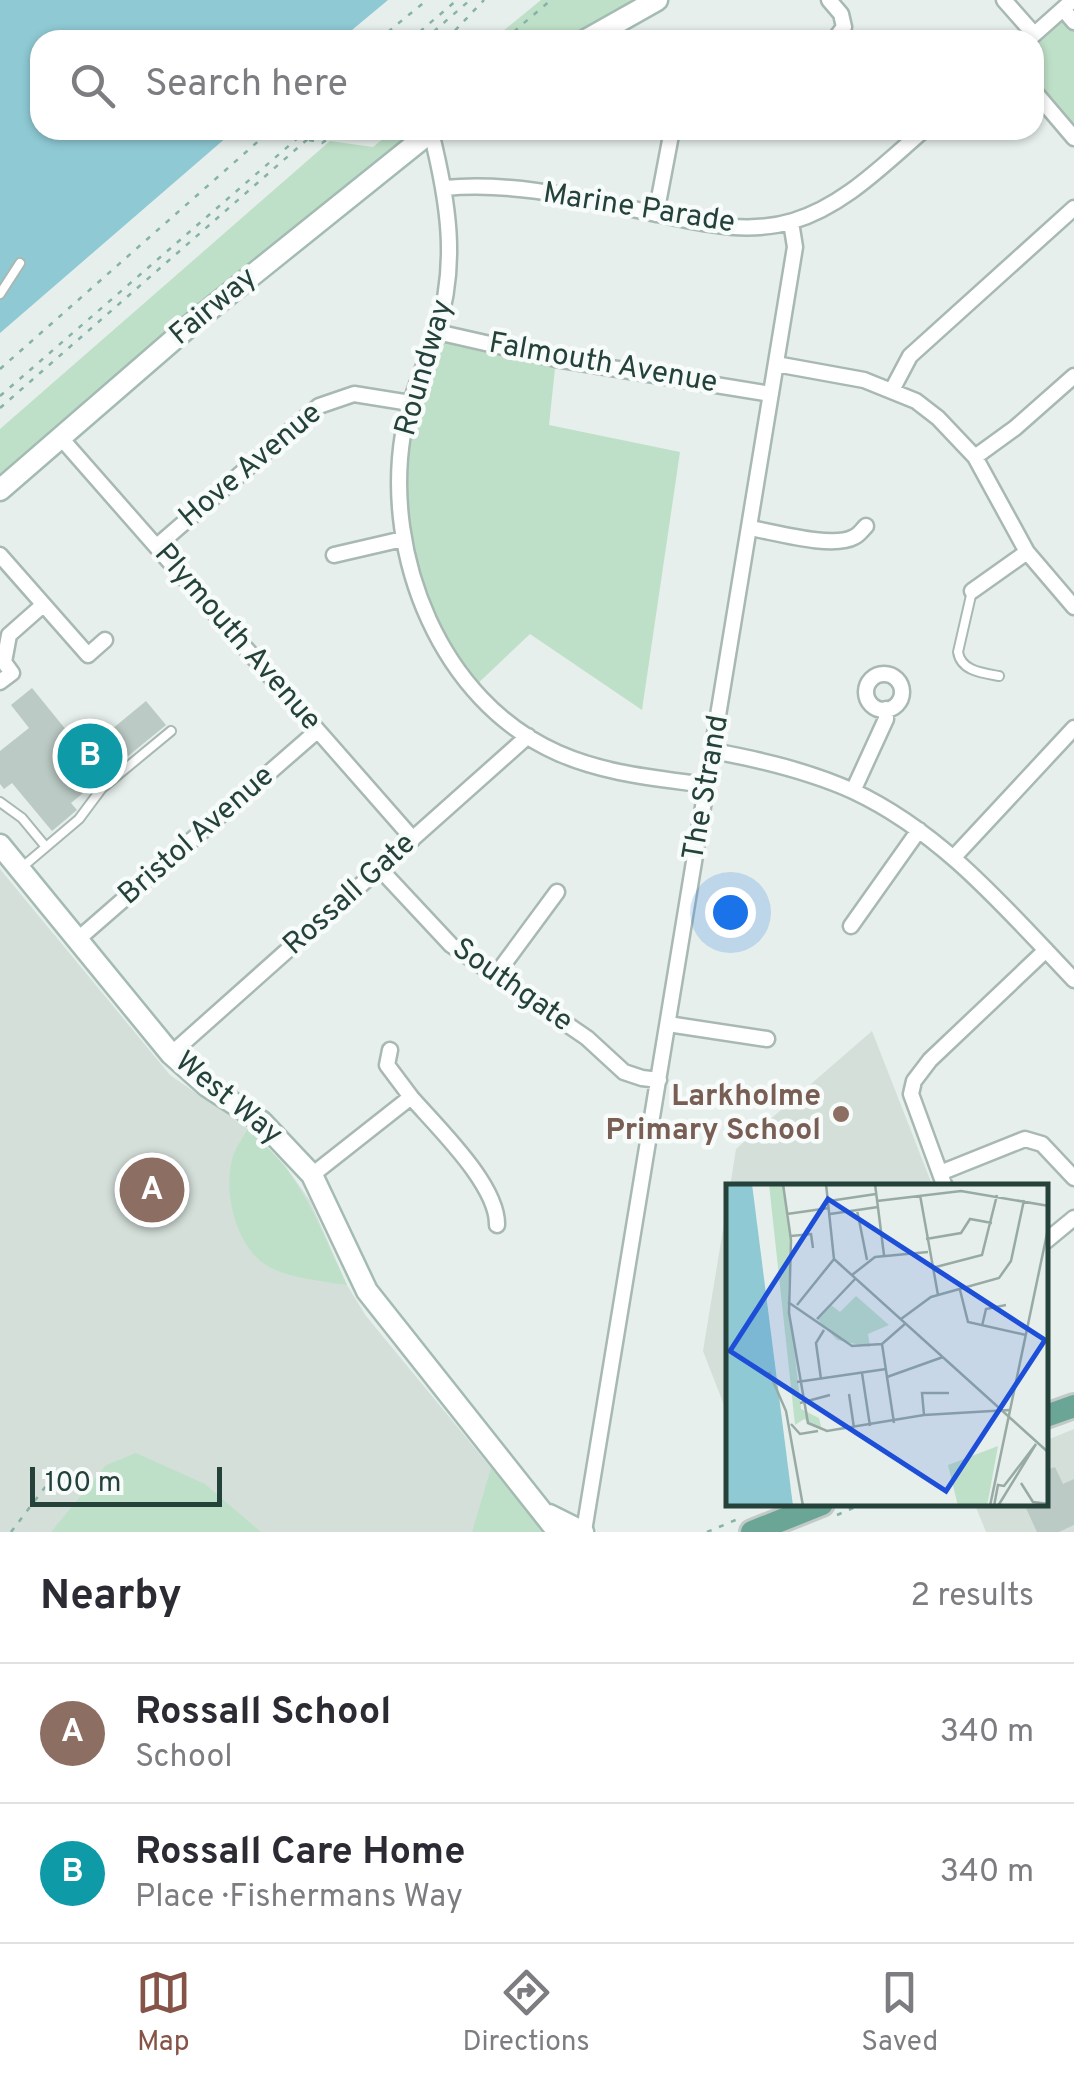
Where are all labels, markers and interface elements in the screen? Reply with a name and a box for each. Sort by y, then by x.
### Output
search box [30,30,1044,140]
icon: search [65,58,120,113]
text: Search here [145,61,348,110]
street label: Marine Parade [540,176,738,242]
street label: Fairway [163,260,265,354]
street label: Roundway [388,296,462,440]
street label: Falmouth Avenue [486,326,720,402]
street label: Hove Avenue [172,396,330,536]
street label: Plymouth Avenue [146,537,328,739]
street label: The Strand [676,712,738,864]
pin: B [58,718,122,794]
street label: Bristol Avenue [112,758,282,914]
street label: Rossall Gate [276,826,424,964]
your location [705,887,756,938]
street label: Southgate [445,931,579,1041]
street label: West Way [167,1044,289,1154]
place label: Larkholme Primary School [606,1079,821,1150]
marker: Larkholme Primary School [830,1103,852,1125]
pin: A [120,1152,184,1228]
inset map [726,1184,1049,1507]
scale bar [30,1462,222,1506]
text: 100 m [45,1466,121,1502]
text: Nearby [40,1571,182,1624]
text: 2 results [910,1577,1034,1617]
text: Rossall School [135,1689,391,1738]
text: A [61,1713,84,1753]
text: 340 m [940,1713,1034,1753]
text: School [135,1738,233,1778]
text: Rossall Care Home [135,1829,465,1878]
text: B [61,1853,84,1893]
text: 340 m [940,1853,1034,1893]
text: Place · Fishermans Way [135,1878,463,1918]
tab: Map [136,1965,191,2061]
tab: Directions [462,1965,590,2061]
tab: Saved [861,1965,938,2061]

